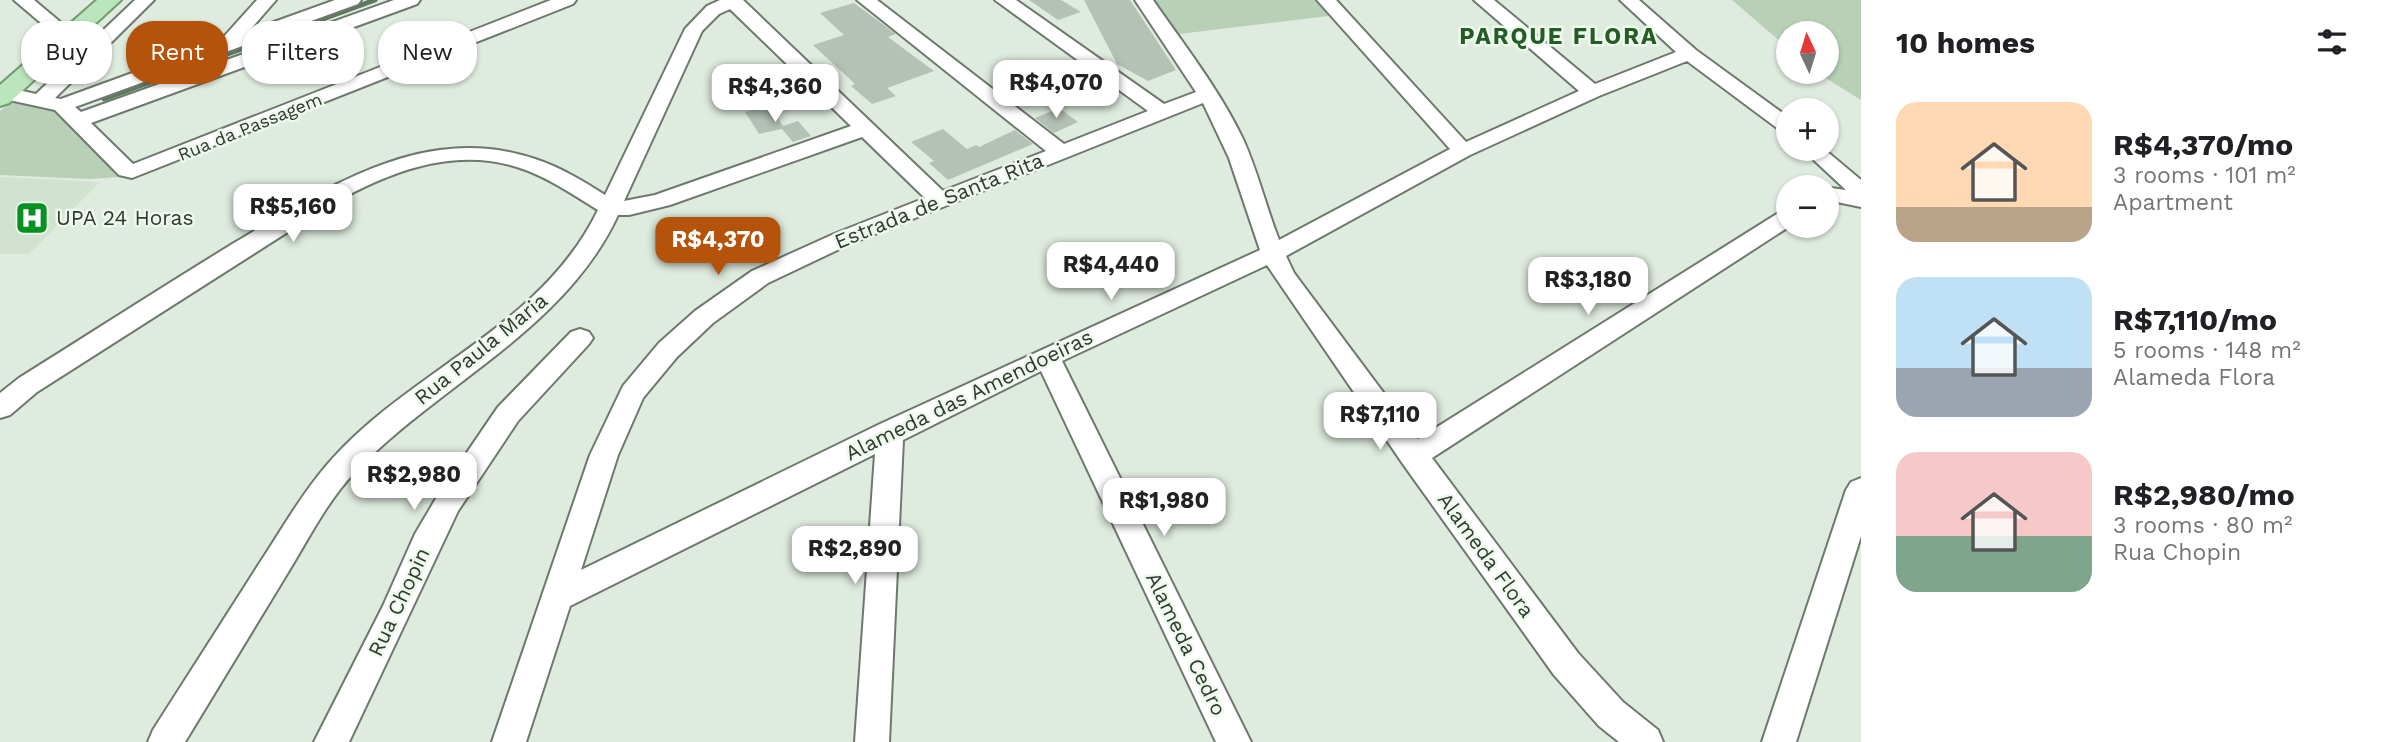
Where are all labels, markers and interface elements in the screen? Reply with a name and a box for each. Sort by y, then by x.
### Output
chip: Buy [21,21,112,84]
chip: Rent [126,21,228,84]
chip: Filters [242,21,364,84]
chip: New [378,21,477,84]
north arrow [1776,21,1839,84]
map controls [1776,21,1839,238]
district label: PARQUE FLORA [1459,23,1659,50]
icon: filters [2313,23,2351,61]
text: 10 homes [1896,25,2035,60]
pin: R$4,070 [991,60,1121,120]
pin: R$4,360 [710,64,840,124]
text: R$4,070 [1009,69,1103,96]
text: R$4,360 [728,73,822,100]
street label: Rua da Passagem [175,88,325,165]
button: + [1776,98,1839,161]
text: R$4,370/mo [2113,127,2293,162]
icon: home [1952,130,2036,214]
street label: Estrada de Santa Rita [831,147,1047,254]
text: 3 rooms · 101 m² [2113,162,2296,189]
button: − [1776,175,1839,238]
pin: R$5,160 [228,184,358,244]
text: Apartment [2113,189,2233,216]
text: R$5,160 [249,193,337,220]
hospital icon: UPA 24 Horas [13,199,51,237]
place label: UPA 24 Horas [56,205,194,230]
pin: R$4,370 [653,218,783,277]
text: R$4,370 [671,226,765,253]
pin: R$4,440 [1046,243,1176,302]
text: R$4,440 [1063,251,1159,278]
pin: R$3,180 [1523,258,1653,317]
text: R$3,180 [1544,266,1632,293]
street label: Rua Paula Maria [409,287,552,410]
text: R$7,110/mo [2113,302,2277,337]
icon: home [1952,305,2036,389]
street label: Alameda das Amendoeiras [841,324,1097,465]
text: 5 rooms · 148 m² [2113,337,2301,364]
text: Alameda Flora [2113,364,2275,391]
pin: R$7,110 [1315,392,1445,452]
text: R$7,110 [1340,401,1420,428]
pin: R$2,980 [349,452,479,512]
text: R$2,980 [367,461,461,488]
text: R$2,980/mo [2113,477,2295,512]
pin: R$1,980 [1099,478,1229,538]
icon: home [1952,480,2036,564]
text: R$1,980 [1119,487,1209,514]
street label: Alameda Flora [1433,487,1540,622]
text: 3 rooms · 80 m² [2113,512,2292,539]
pin: R$2,890 [790,526,920,586]
text: R$2,890 [808,535,902,562]
text: Rua Chopin [2113,539,2241,566]
street label: Rua Chopin [362,543,435,660]
street label: Alameda Cedro [1141,568,1232,720]

